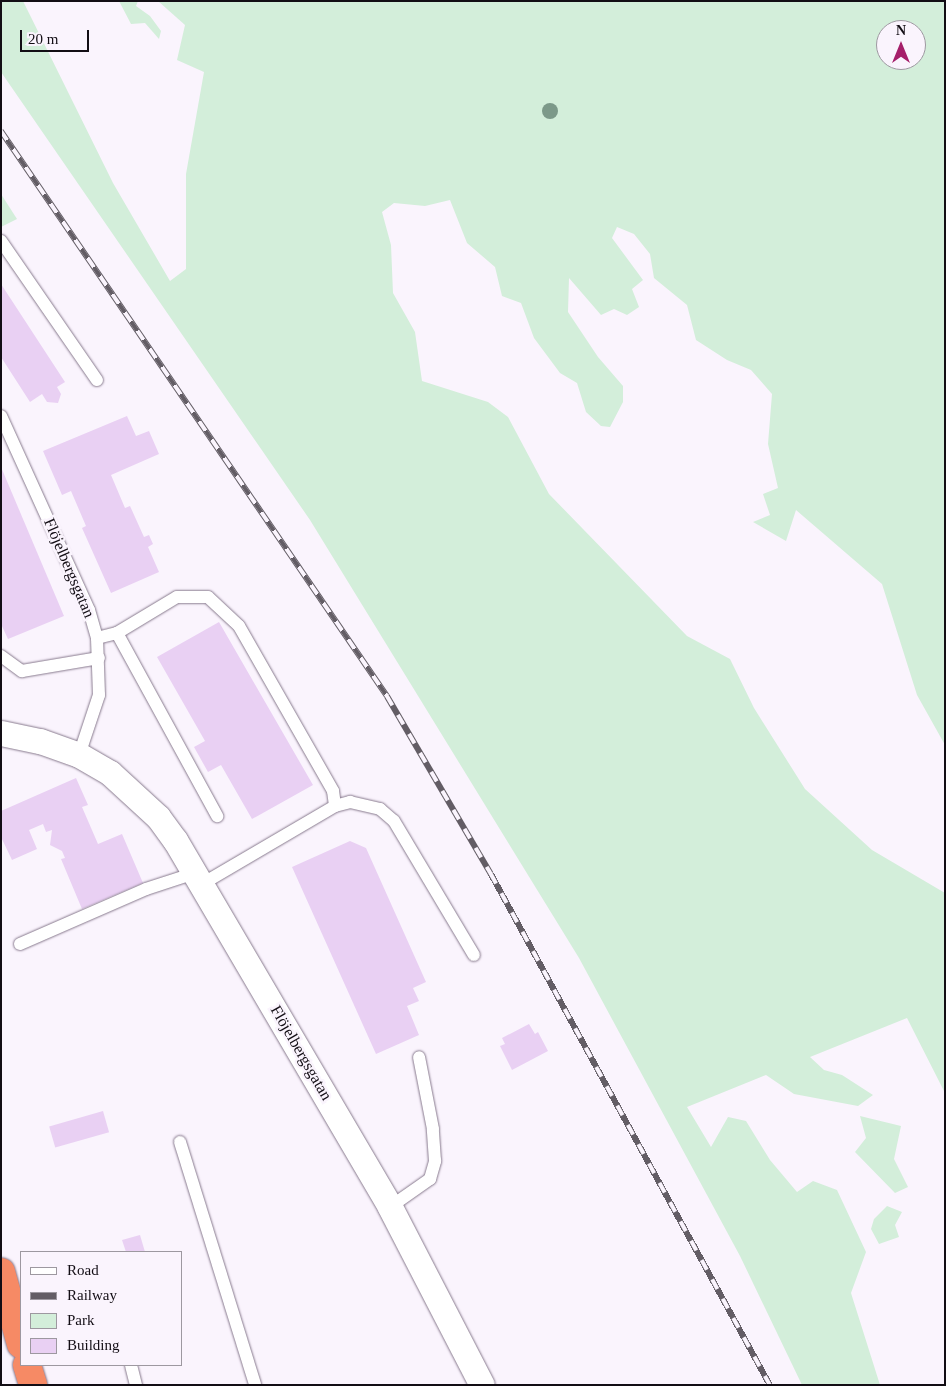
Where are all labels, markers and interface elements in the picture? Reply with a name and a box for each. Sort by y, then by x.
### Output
scale bar [22,20,91,52]
north arrow [876,20,926,70]
text: N [896,23,906,38]
text: 20 m [28,31,58,47]
street label: Flöjelbergsgatan [39,515,99,621]
street label: Flöjelbergsgatan [266,1002,336,1104]
legend [20,1251,182,1366]
text: Road [67,1262,99,1278]
text: Railway [67,1287,117,1303]
text: Park [67,1312,95,1328]
text: Building [67,1337,120,1353]

